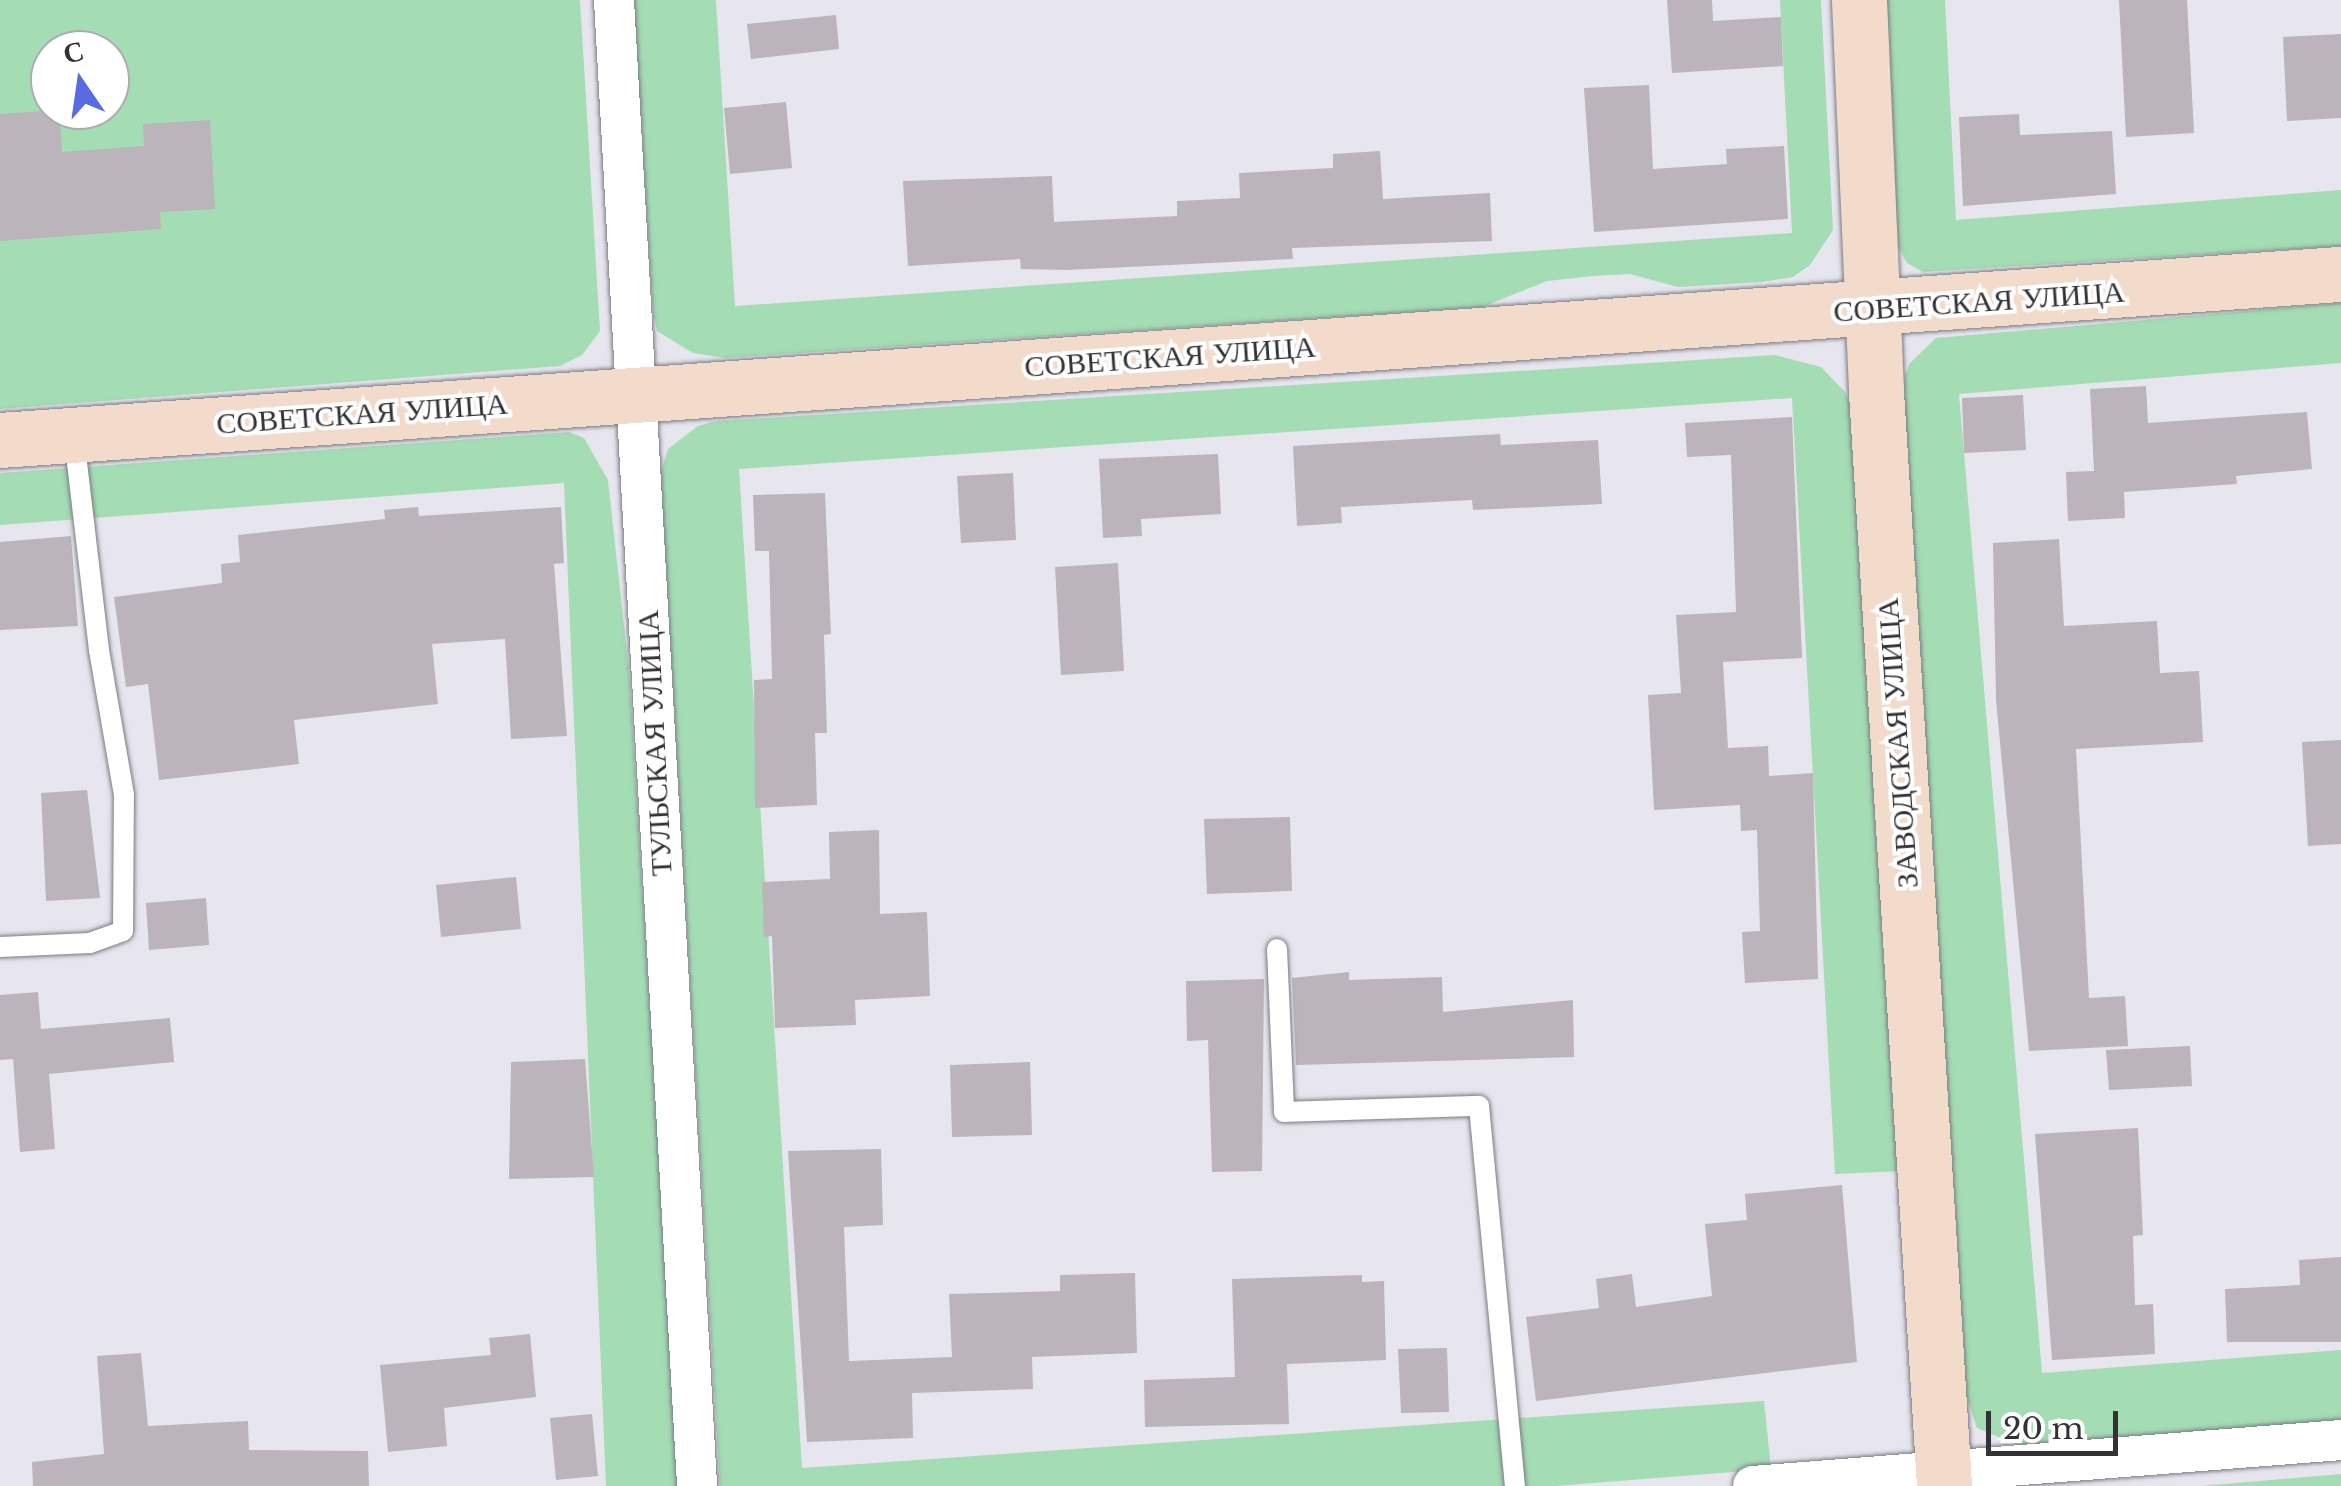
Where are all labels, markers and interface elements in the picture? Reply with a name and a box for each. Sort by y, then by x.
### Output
north arrow [30,30,130,130]
text: С [60,33,87,72]
street label: СОВЕТСКАЯ УЛИЦА [1832,274,2126,330]
street label: СОВЕТСКАЯ УЛИЦА [1023,329,1317,385]
street label: СОВЕТСКАЯ УЛИЦА [215,386,509,442]
street label: ЗАВОДСКАЯ УЛИЦА [1870,597,1926,889]
street label: ТУЛЬСКАЯ УЛИЦА [630,609,680,877]
scale bar [1991,1391,2124,1453]
text: 20 m [2003,1410,2084,1447]

